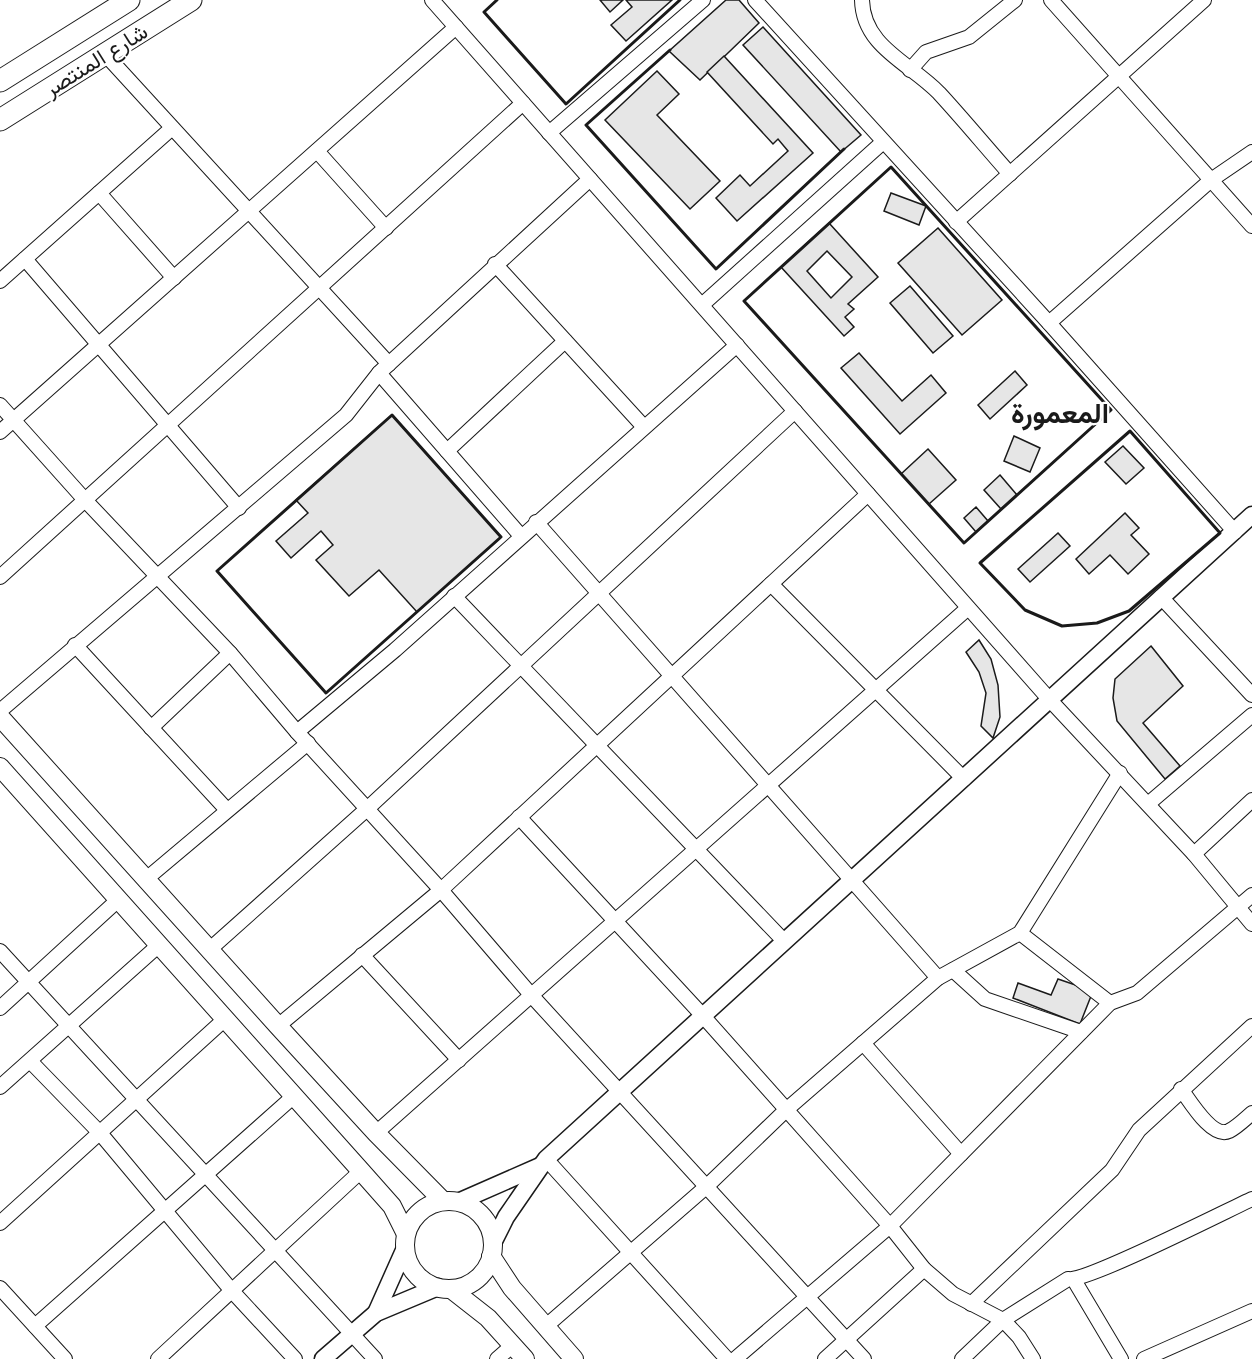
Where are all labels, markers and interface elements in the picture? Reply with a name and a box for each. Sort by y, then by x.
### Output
street label: شارع المنتصر [39,18,153,104]
district label: المعمورة [1011,396,1109,431]

